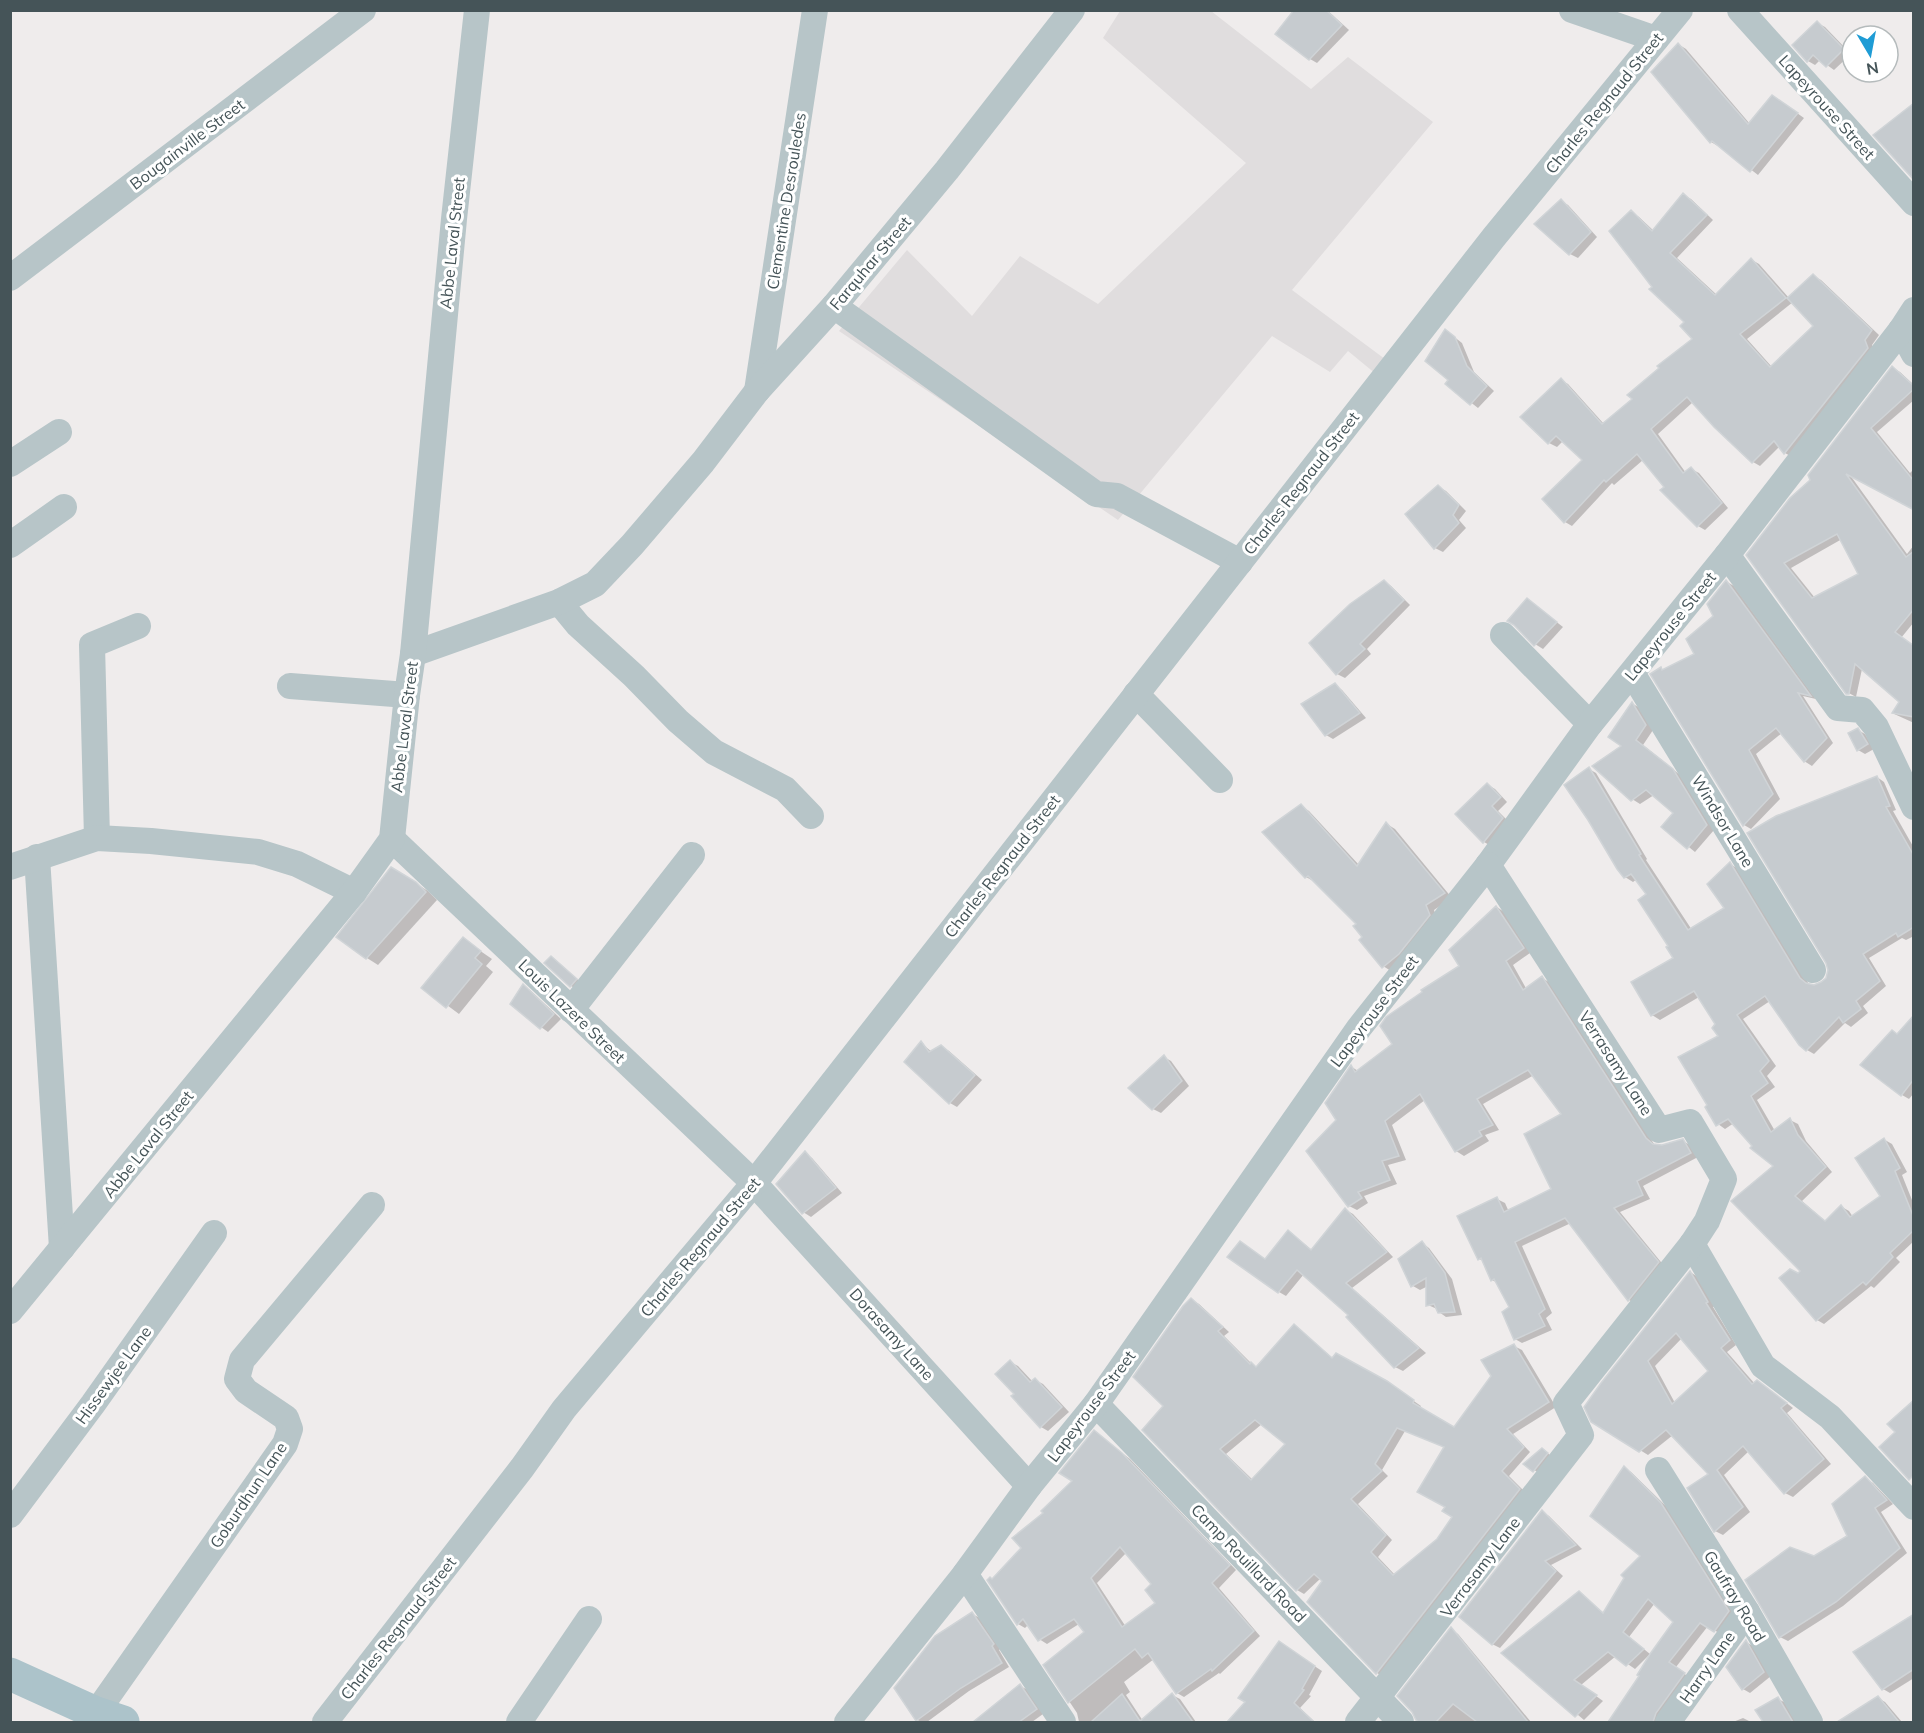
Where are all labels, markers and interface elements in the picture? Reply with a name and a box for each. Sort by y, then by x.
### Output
north arrow [1840,24,1900,84]
street label: Charles Regnaud Street [1541,28,1667,178]
street label: Lapeyrouse Street [1775,50,1880,164]
text: N [1865,58,1880,80]
street label: Bougainville Street [126,94,249,194]
street label: Clementine Desrouledes [762,111,810,291]
street label: Abbe Laval Street [435,176,469,310]
street label: Farquhar Street [825,212,915,314]
street label: Charles Regnaud Street [1239,407,1363,558]
street label: Lapeyrouse Street [1620,567,1720,684]
street label: Abbe Laval Street [386,660,422,794]
street label: Windsor Lane [1688,771,1758,871]
street label: Charles Regnaud Street [940,790,1064,941]
street label: Lapeyrouse Street [1326,951,1423,1071]
street label: Louis Lazere Street [514,955,630,1067]
street label: Verrasamy Lane [1575,1007,1657,1119]
street label: Abbe Laval Street [99,1086,198,1202]
street label: Charles Regnaud Street [636,1173,764,1321]
street label: Dorasamy Lane [845,1284,939,1384]
street label: Hissewjee Lane [71,1322,155,1428]
street label: Lapeyrouse Street [1043,1346,1140,1466]
street label: Goburdhun Lane [205,1438,291,1552]
street label: Camp Rouillard Road [1187,1500,1311,1626]
street label: Verrasamy Lane [1436,1513,1524,1621]
street label: Gaufray Road [1700,1547,1770,1645]
street label: Charles Regnaud Street [336,1552,460,1703]
street label: Harry Lane [1675,1627,1739,1707]

